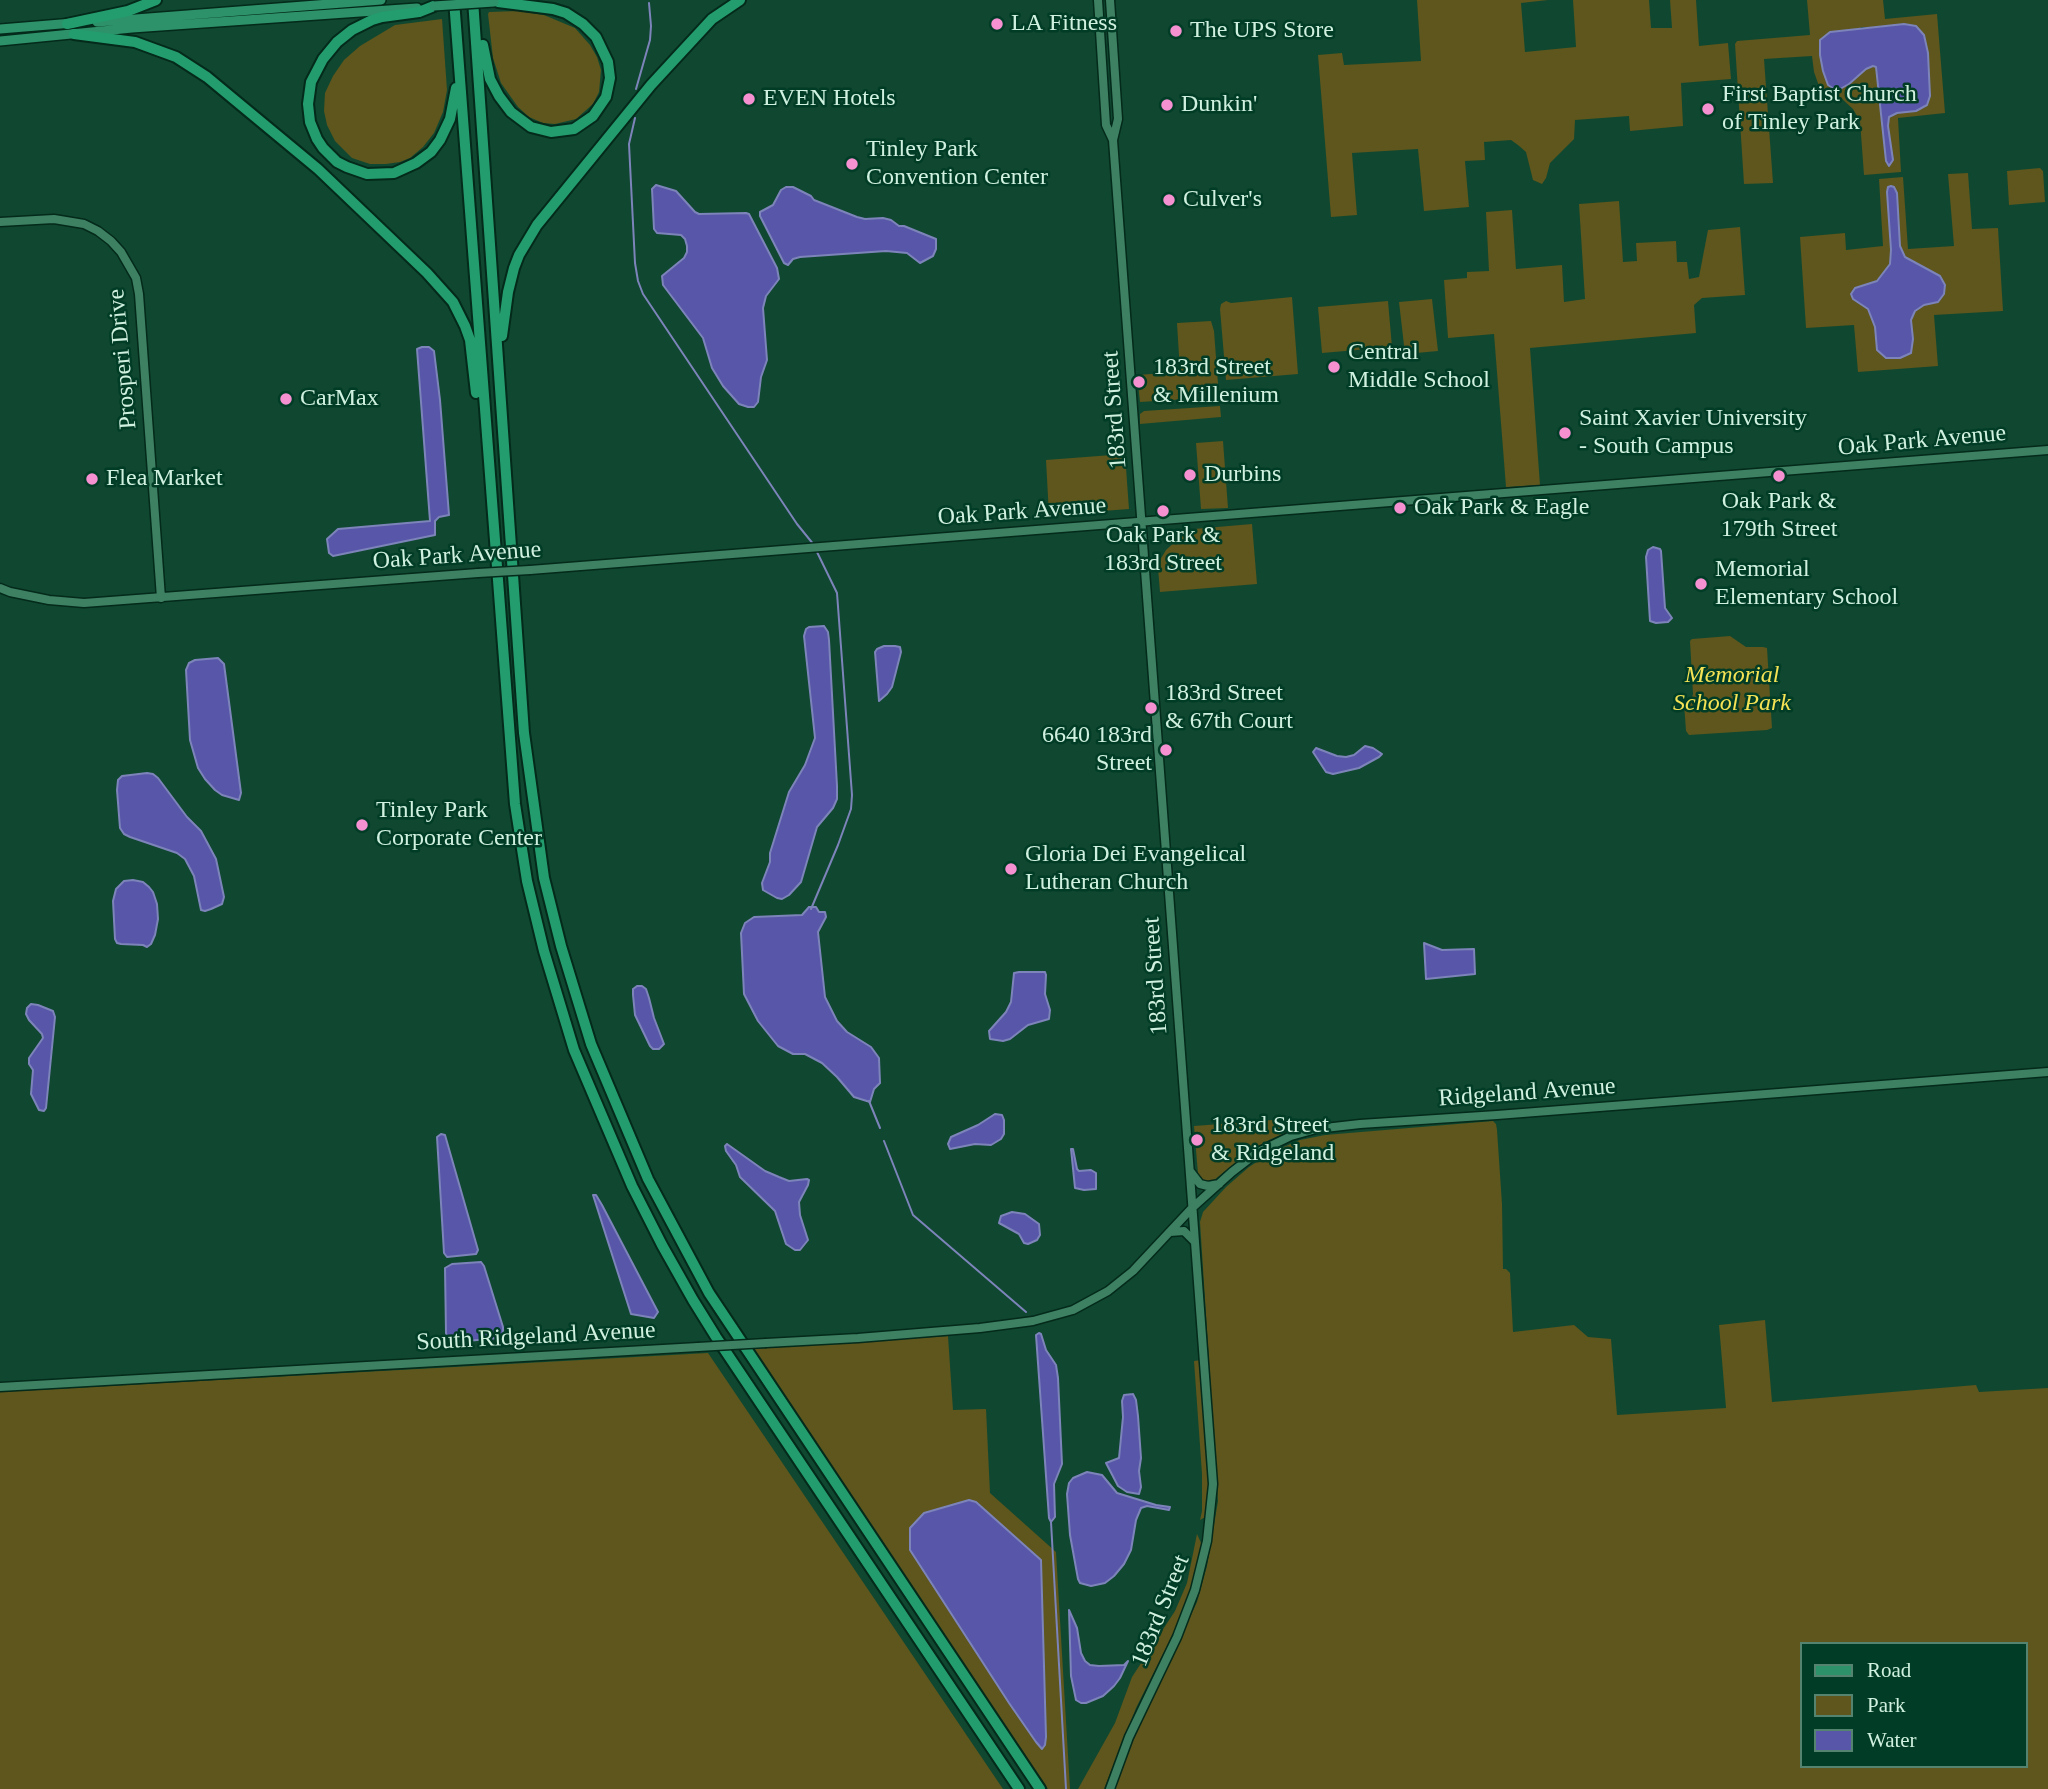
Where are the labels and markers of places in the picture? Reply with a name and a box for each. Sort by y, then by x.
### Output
place label: LA Fitness [1011,10,1117,38]
marker: LA Fitness [989,16,1005,32]
place label: The UPS Store [1190,17,1334,45]
marker: The UPS Store [1168,23,1184,39]
place label: First Baptist Church of Tinley Park [1722,81,1917,137]
place label: EVEN Hotels [763,85,896,113]
marker: EVEN Hotels [741,91,757,107]
place label: Dunkin' [1181,91,1257,119]
marker: Dunkin' [1159,97,1175,113]
marker: First Baptist Church of Tinley Park [1700,101,1716,117]
place label: Tinley Park Convention Center [866,136,1048,192]
marker: Tinley Park Convention Center [844,156,860,172]
place label: Culver's [1183,186,1262,214]
marker: Culver's [1161,192,1177,208]
place label: Central Middle School [1348,339,1490,395]
place label: 183rd Street & Millenium [1153,354,1279,410]
marker: Central Middle School [1326,359,1342,375]
marker: 183rd Street & Millenium [1131,374,1147,390]
place label: CarMax [300,385,379,413]
marker: CarMax [278,391,294,407]
place label: Saint Xavier University - South Campus [1579,405,1807,461]
marker: Saint Xavier University - South Campus [1557,425,1573,441]
place label: Durbins [1204,461,1281,489]
place label: Flea Market [106,465,223,493]
marker: Durbins [1182,467,1198,483]
marker: Oak Park & 179th Street [1771,468,1787,484]
marker: Flea Market [84,471,100,487]
place label: Oak Park & 179th Street [1721,488,1837,544]
place label: Oak Park & Eagle [1414,494,1589,522]
marker: Oak Park & Eagle [1392,500,1408,516]
marker: Oak Park & 183rd Street [1155,503,1171,519]
place label: Oak Park & 183rd Street [1104,522,1222,578]
place label: Memorial Elementary School [1715,556,1898,612]
marker: Memorial Elementary School [1693,576,1709,592]
place label: 183rd Street & 67th Court [1165,680,1293,736]
marker: 183rd Street & 67th Court [1143,700,1159,716]
place label: 6640 183rd Street [1042,722,1152,778]
marker: 6640 183rd Street [1158,742,1174,758]
place label: Tinley Park Corporate Center [376,797,542,853]
marker: Tinley Park Corporate Center [354,817,370,833]
place label: Gloria Dei Evangelical Lutheran Church [1025,841,1246,897]
marker: Gloria Dei Evangelical Lutheran Church [1003,861,1019,877]
place label: 183rd Street & Ridgeland [1211,1112,1334,1168]
marker: 183rd Street & Ridgeland [1189,1132,1205,1148]

